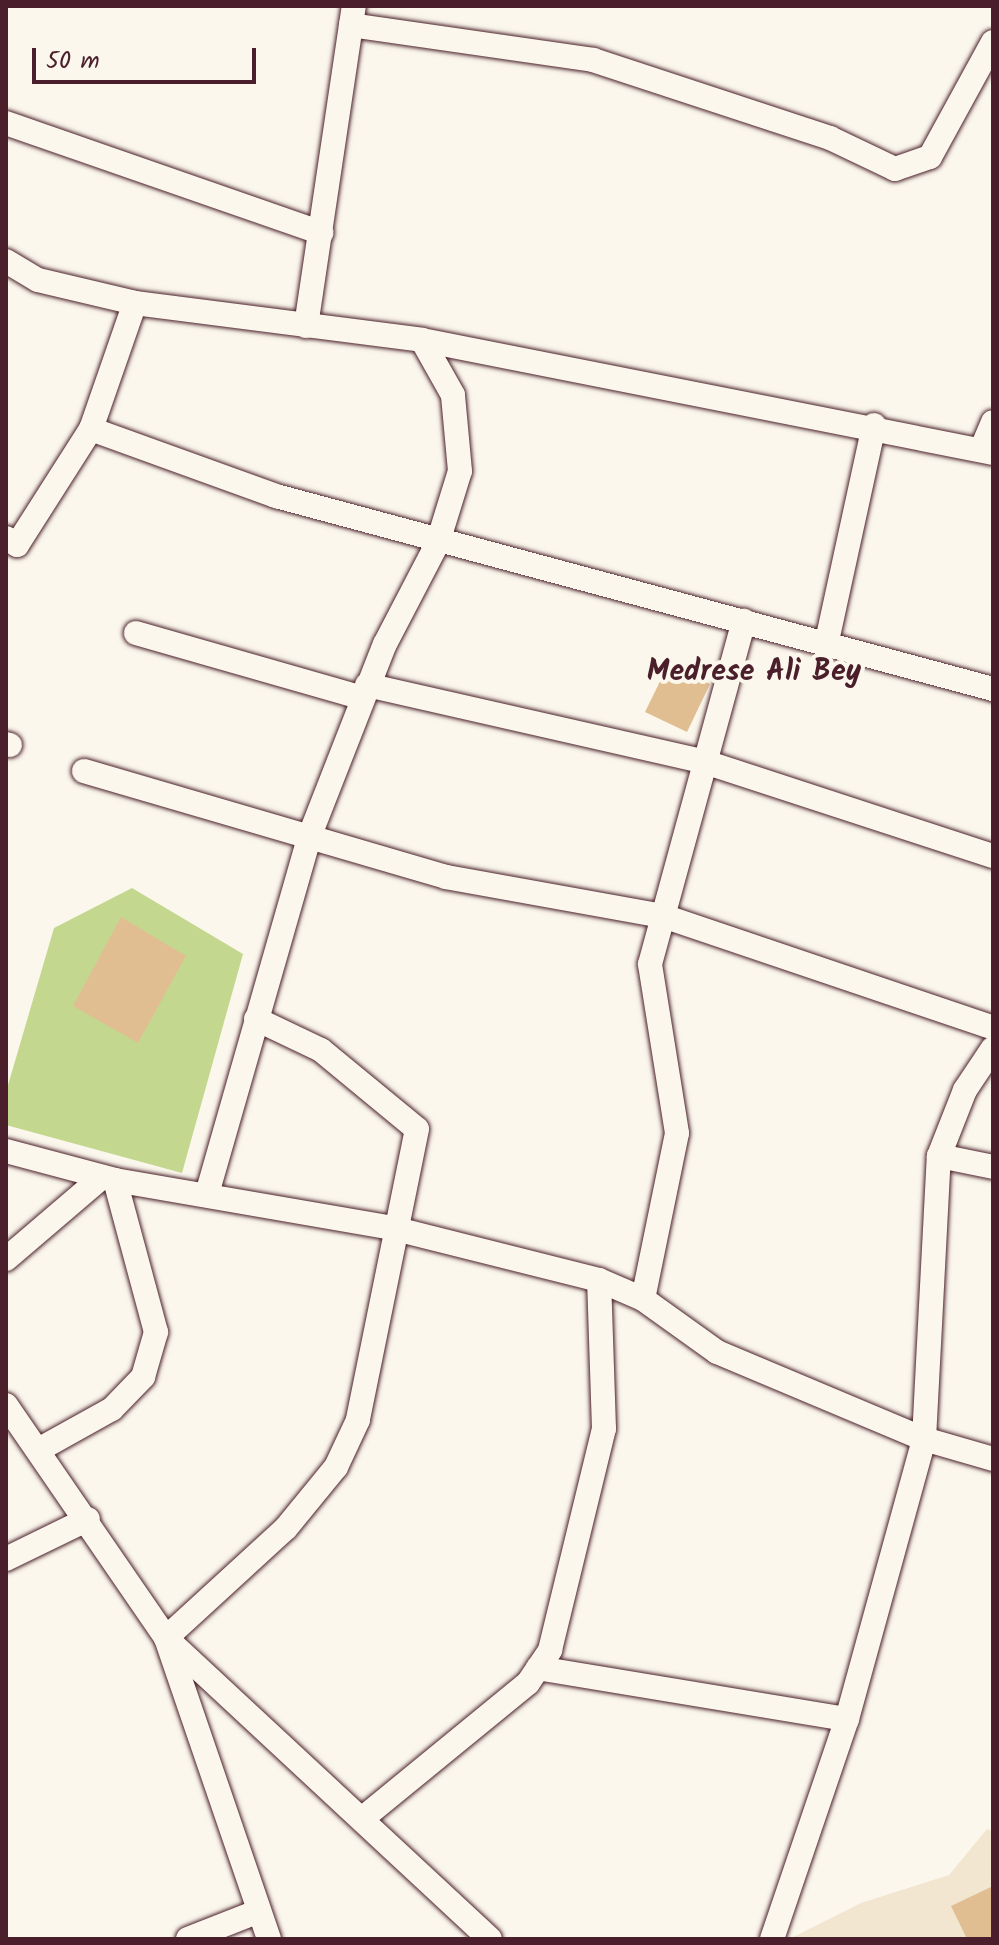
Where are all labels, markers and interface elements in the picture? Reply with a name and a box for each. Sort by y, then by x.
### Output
scale bar [36,32,260,82]
text: 50 m [46,42,100,81]
district label: Medrese Ali Bey [647,654,861,690]

